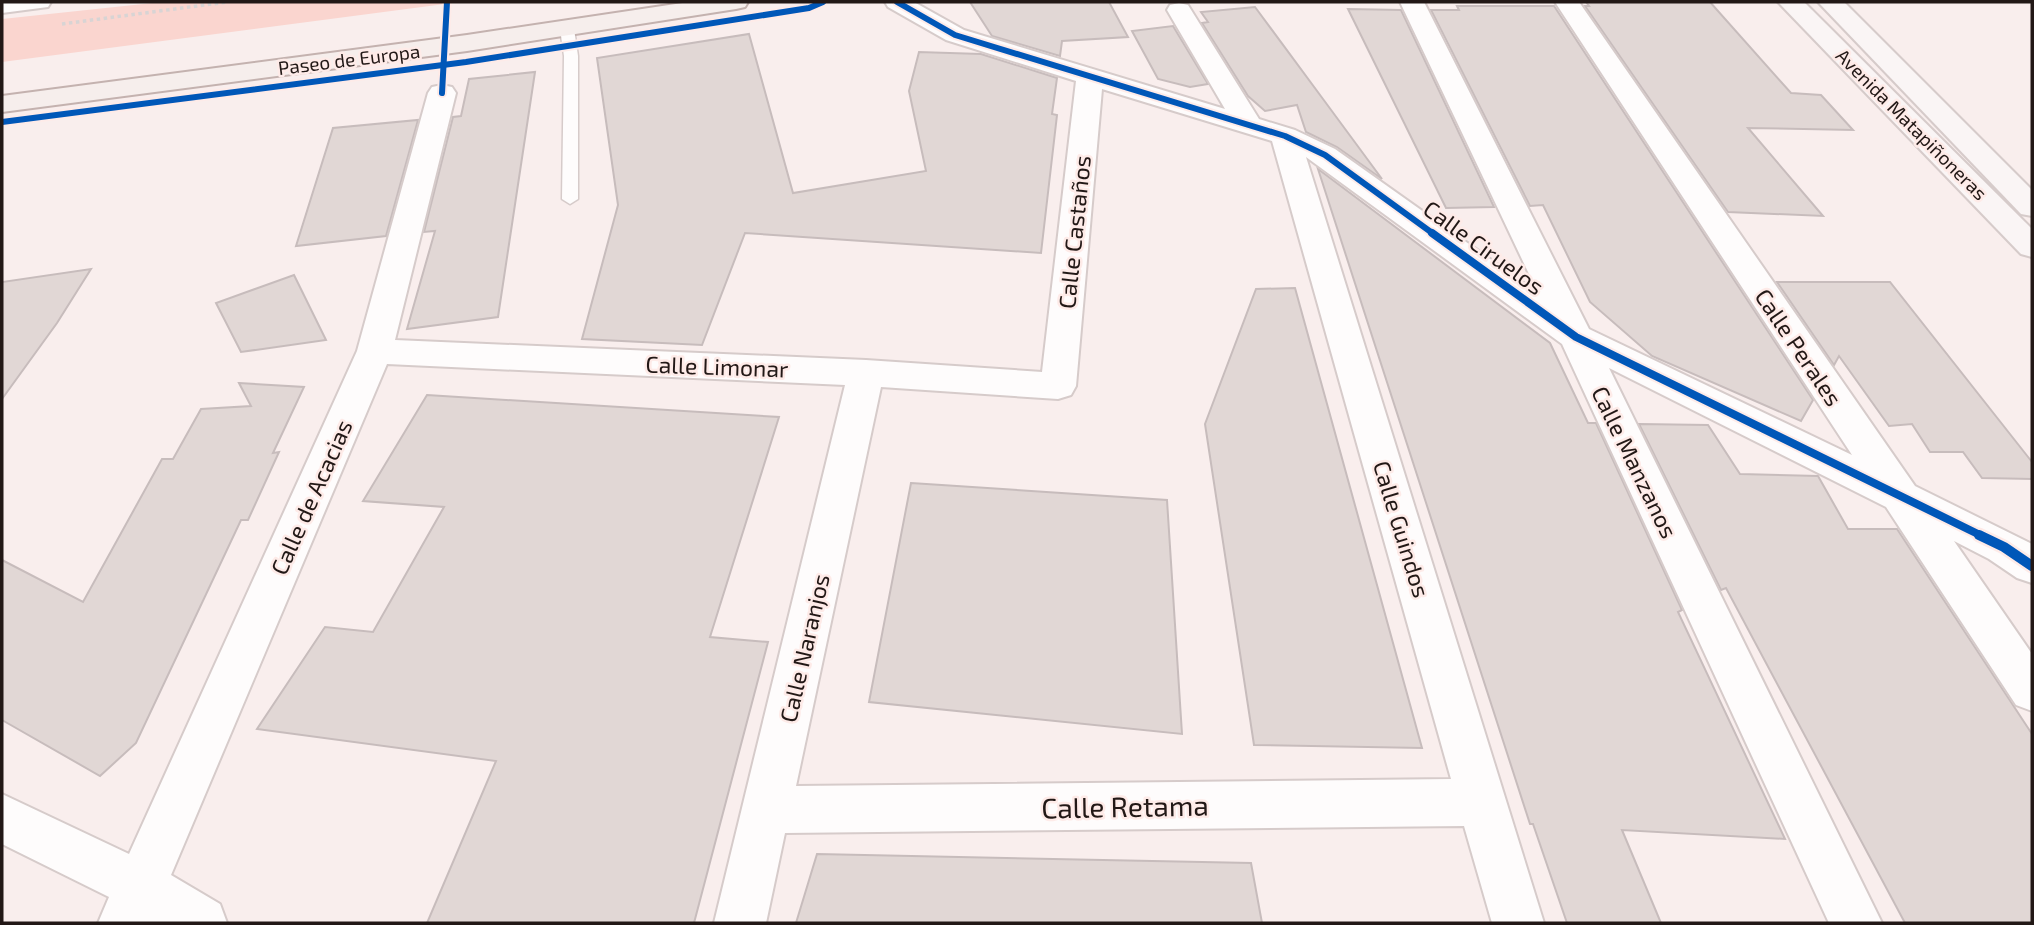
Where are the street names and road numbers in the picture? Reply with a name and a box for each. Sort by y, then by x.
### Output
street label: Paseo de Europa [277,39,421,79]
street label: Avenida Matapiñoneras [1832,44,1992,204]
street label: Calle Castaños [1052,154,1096,310]
street label: Calle Ciruelos [1418,194,1550,300]
street label: Calle Perales [1750,283,1848,411]
street label: Calle Limonar [645,350,789,382]
street label: Calle Manzanos [1586,381,1684,543]
street label: Calle de Acacias [264,415,358,579]
street label: Calle Guindos [1368,457,1436,601]
street label: Calle Naranjos [773,571,835,725]
street label: Calle Retama [1041,788,1209,824]

